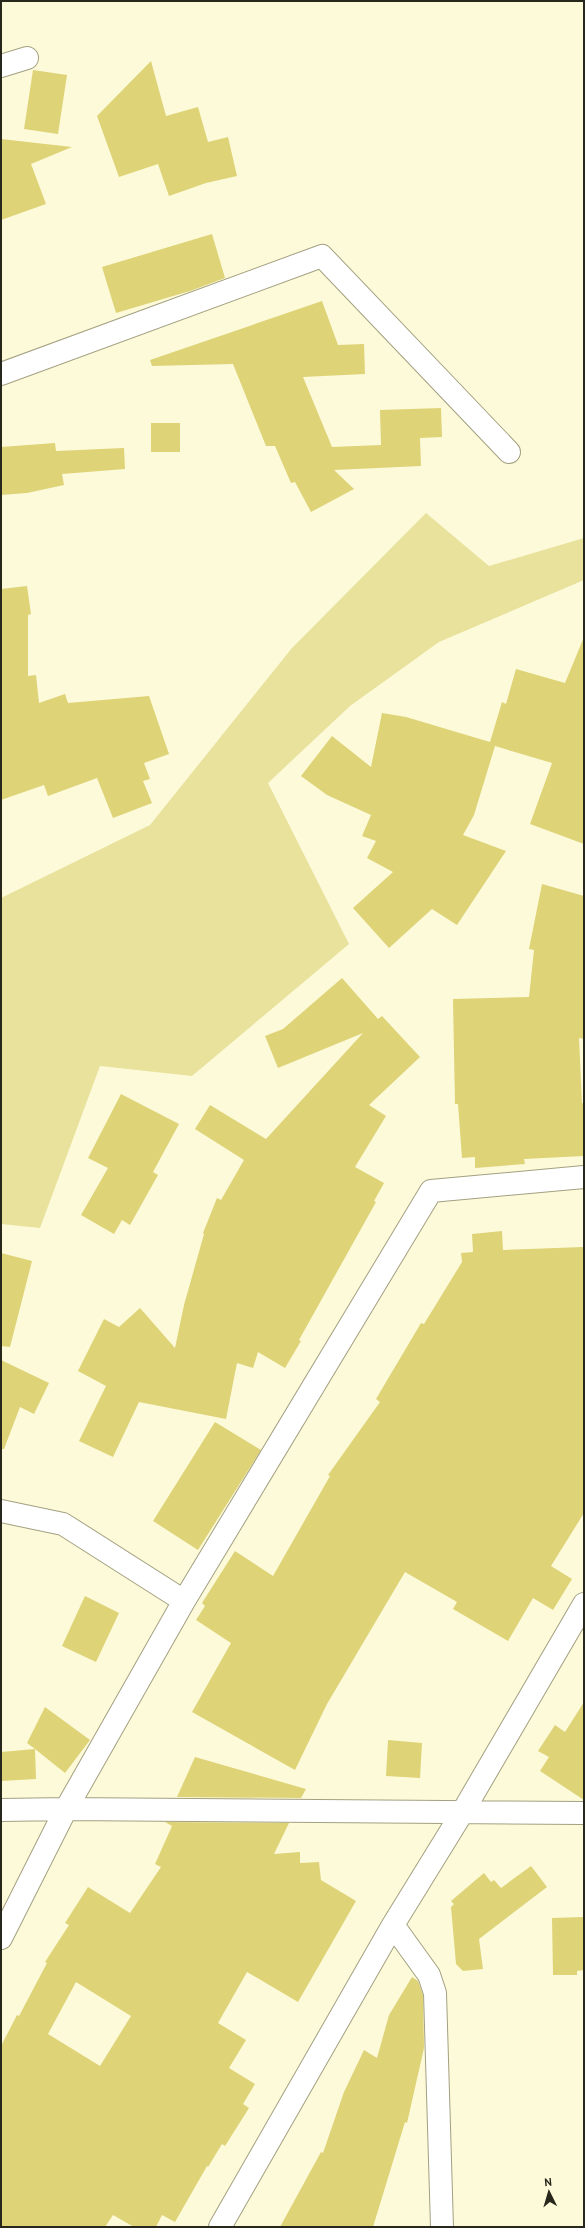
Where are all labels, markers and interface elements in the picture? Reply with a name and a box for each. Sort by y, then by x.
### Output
north arrow [529,2172,569,2212]
text: N [544,2176,553,2190]

